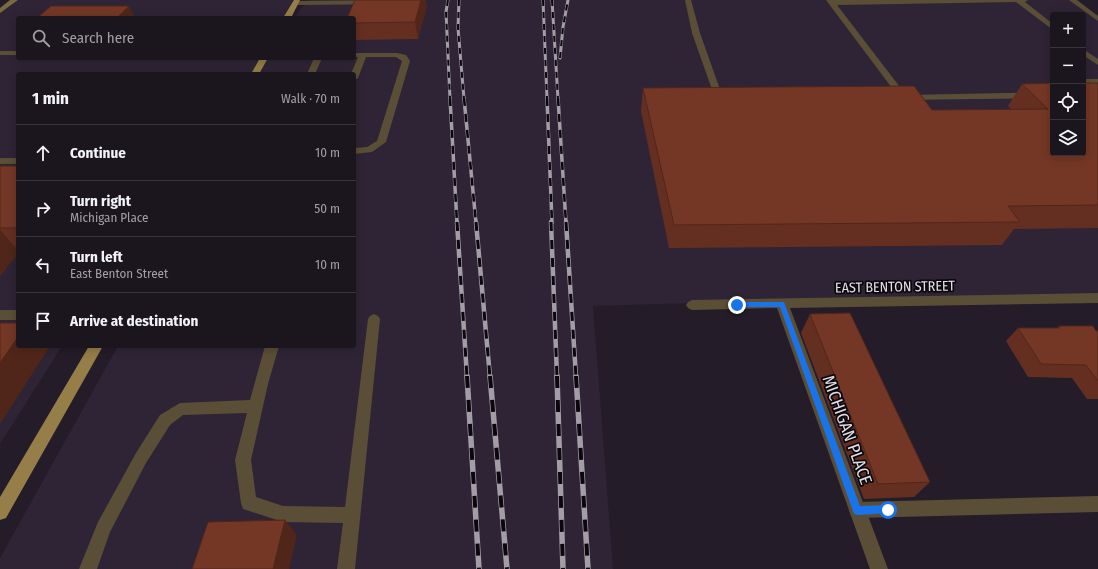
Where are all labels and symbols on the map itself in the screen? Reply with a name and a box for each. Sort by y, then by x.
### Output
street label: EAST BENTON STREET [835,277,956,297]
route end [728,296,746,314]
street label: MICHIGAN PLACE [818,373,876,488]
route start [879,501,897,519]

